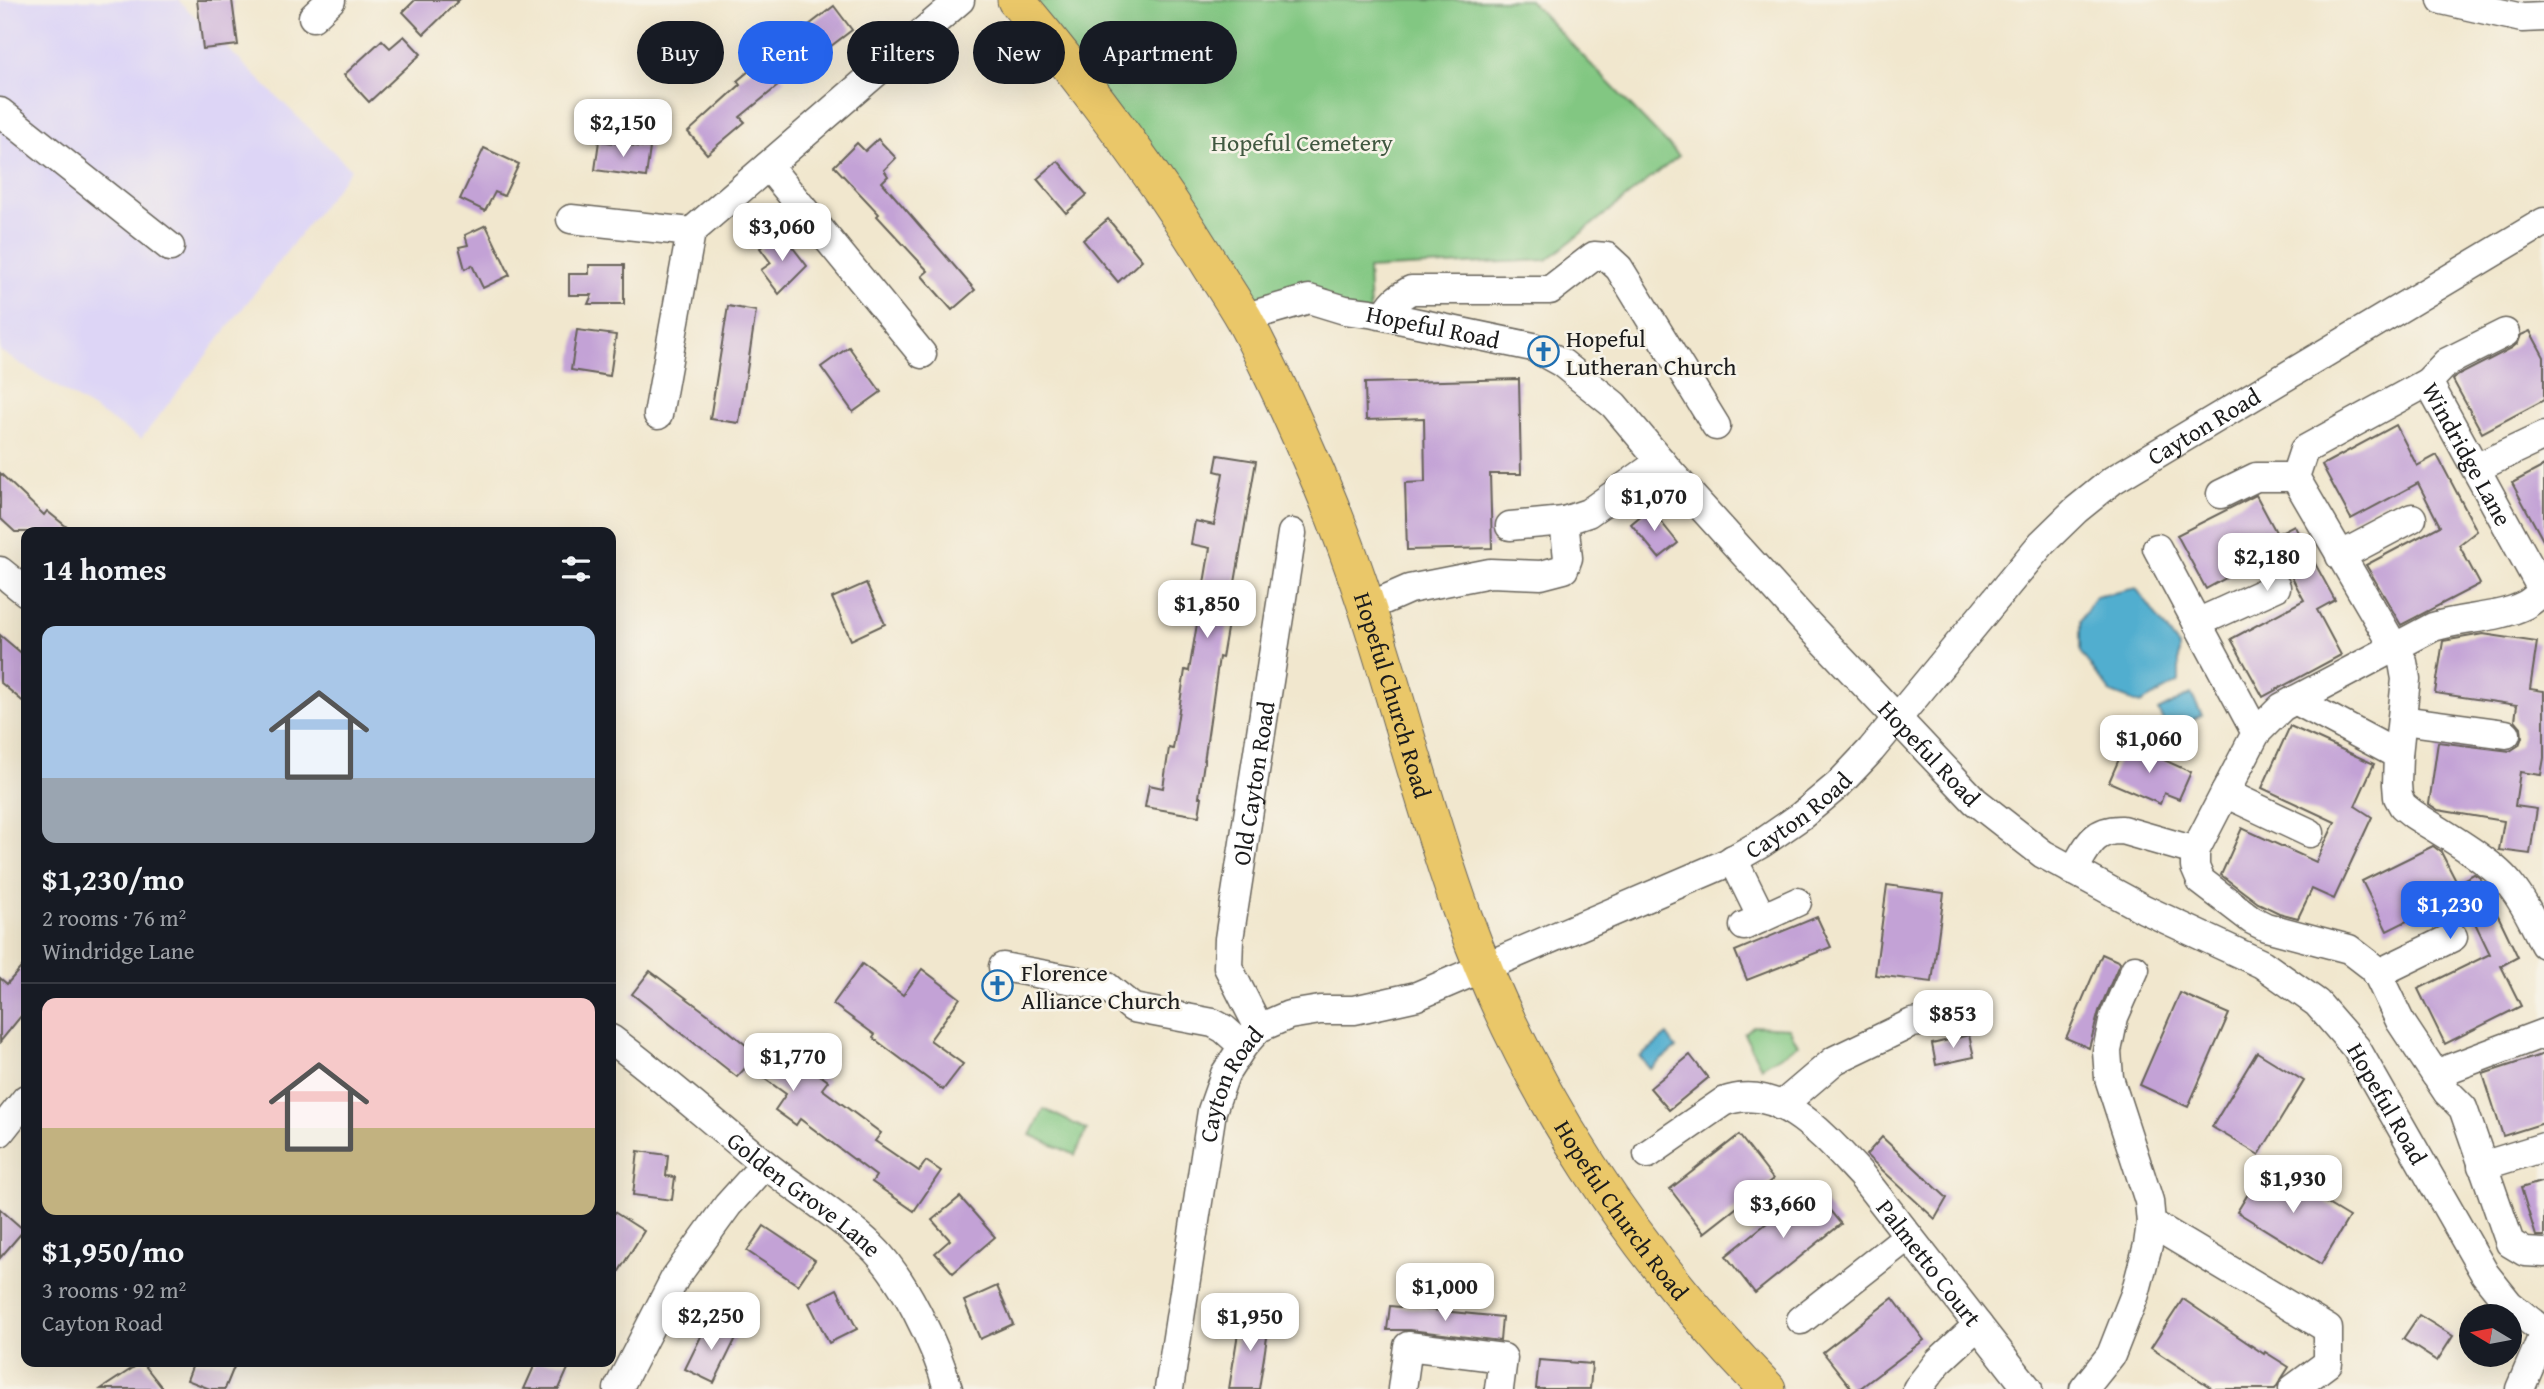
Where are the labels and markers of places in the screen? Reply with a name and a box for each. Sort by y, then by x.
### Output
pin: $2,150 [566,100,680,159]
pin: $3,060 [725,204,839,263]
place label: Hopeful Lutheran Church [1566,321,1737,384]
church icon: Hopeful Lutheran Church [1526,335,1560,369]
pin: $1,070 [1597,474,1711,533]
pin: $2,180 [2210,534,2324,593]
pin: $1,850 [1150,580,1264,640]
pin: $1,060 [2092,716,2206,775]
pin: $1,230 [2393,881,2507,941]
place label: Florence Alliance Church [1021,955,1181,1018]
church icon: Florence Alliance Church [981,969,1015,1003]
pin: $853 [1912,990,1994,1050]
pin: $1,770 [736,1034,850,1093]
pin: $1,930 [2236,1156,2350,1215]
pin: $3,660 [1726,1180,1840,1240]
pin: $1,000 [1388,1264,1502,1323]
pin: $2,250 [654,1292,768,1352]
pin: $1,950 [1193,1294,1307,1353]

